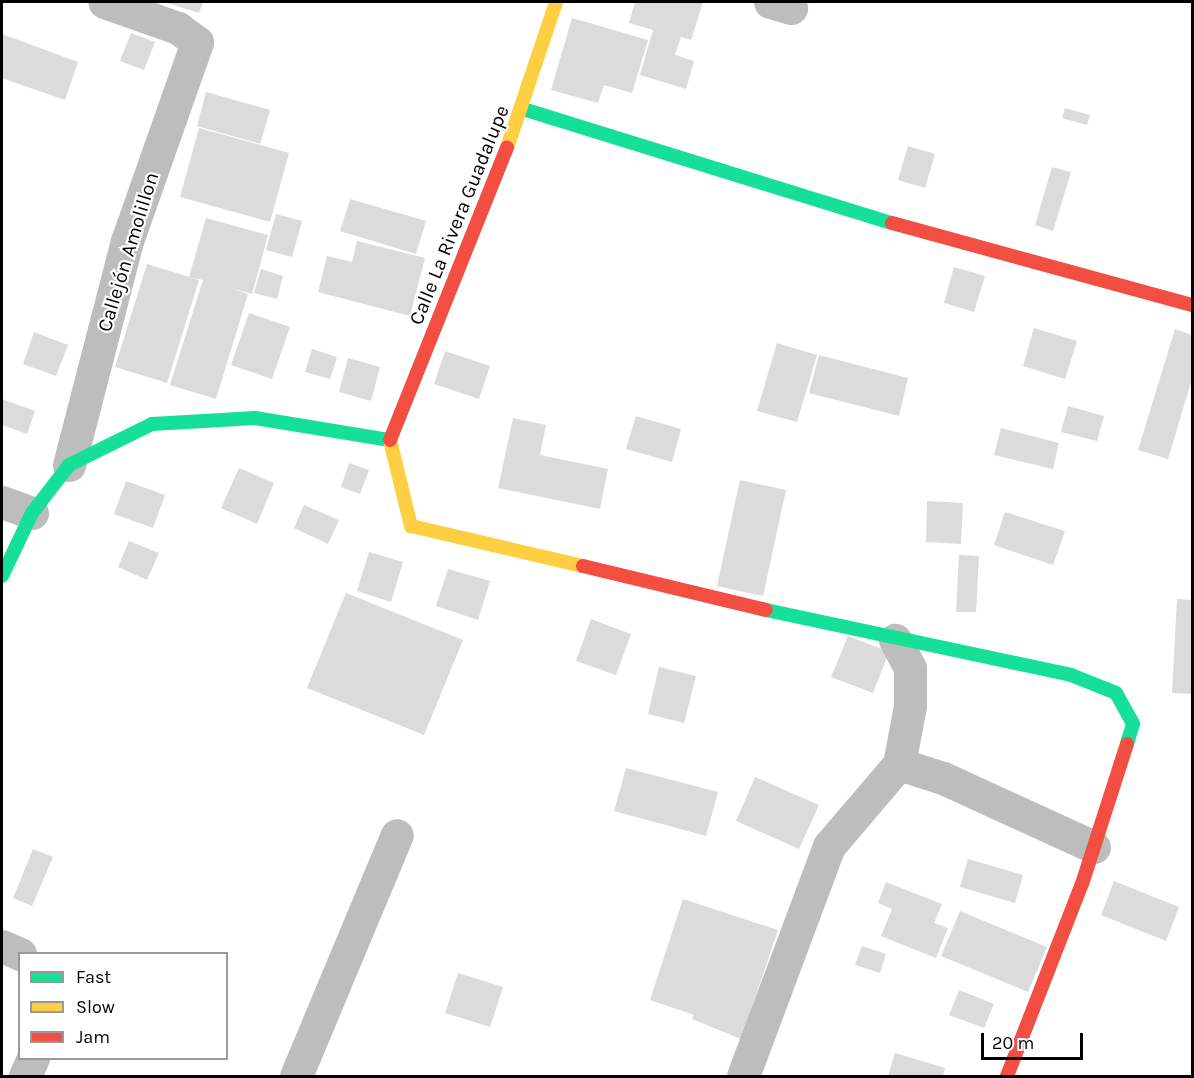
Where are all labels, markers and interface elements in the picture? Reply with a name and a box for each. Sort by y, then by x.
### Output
street label: Calle La Rivera Guadalupe [404,102,514,328]
street label: Callejón Amolillon [92,169,164,335]
legend [18,952,228,1060]
text: Fast [76,966,111,988]
text: Slow [76,996,115,1018]
scale bar [984,1021,1086,1059]
text: Jam [76,1026,110,1048]
text: 20 m [992,1032,1034,1054]

